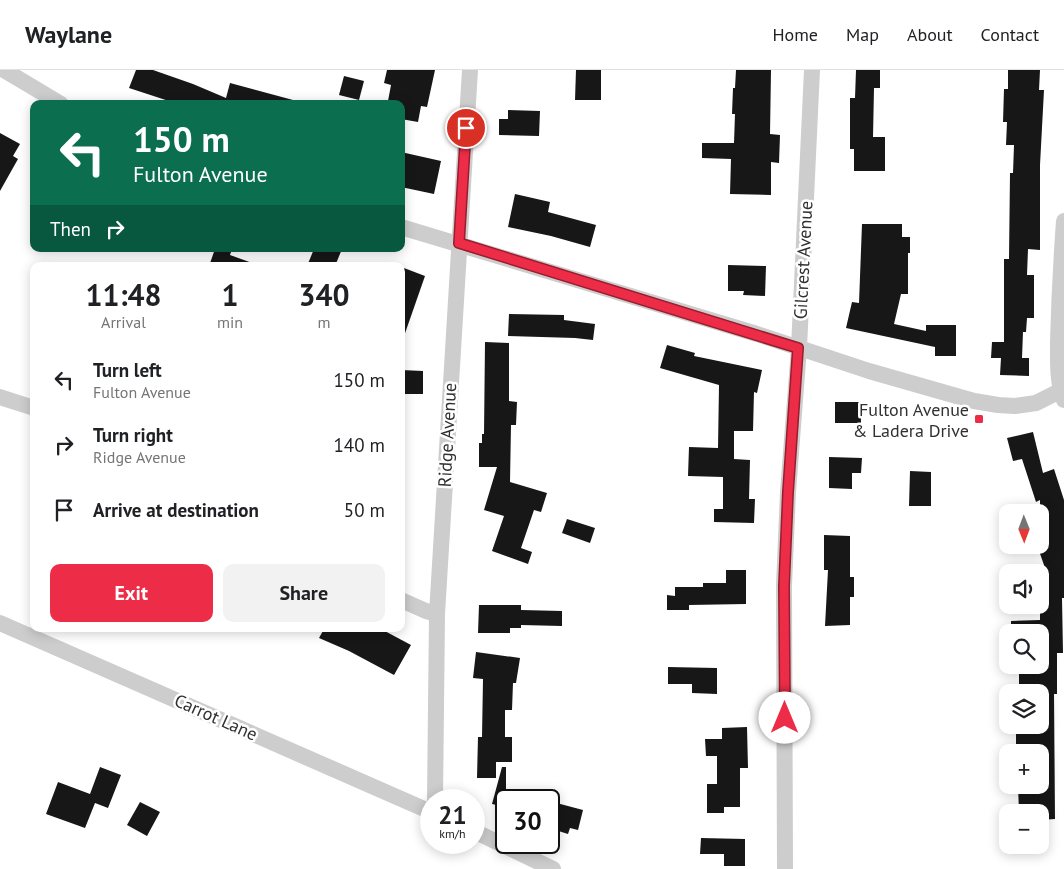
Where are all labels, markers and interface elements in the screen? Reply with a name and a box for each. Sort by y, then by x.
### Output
text: Waylane [25,19,112,50]
text: Home [772,23,818,46]
text: Map [846,23,879,46]
text: About [907,23,953,46]
text: Contact [981,23,1039,46]
pin [445,107,487,149]
icon: arrive [452,114,480,142]
text: 150 m [133,116,230,162]
icon: left [50,120,115,185]
text: Fulton Avenue [133,160,268,188]
street label: Gilcrest Avenue [788,200,818,320]
icon: right [101,215,129,243]
text: Then [50,217,91,241]
text: 11:48 [85,275,162,314]
text: 1 [222,275,239,314]
text: 340 [298,275,350,314]
text: Arrival [101,312,146,332]
text: min [217,312,243,332]
text: m [318,312,331,332]
text: Turn left [93,358,162,382]
icon: left [50,366,78,394]
text: 150 m [333,368,385,392]
text: Fulton Avenue [93,382,191,402]
street label: Ridge Avenue [433,382,461,488]
place label: Fulton Avenue & Ladera Drive [853,398,969,442]
marker: Fulton Avenue & Ladera Drive [973,413,985,425]
text: Turn right [93,423,173,447]
icon: right [50,431,78,459]
text: 140 m [333,433,385,457]
text: Ridge Avenue [93,447,186,467]
icon: arrive [50,496,78,524]
text: Arrive at destination [93,498,259,522]
text: 50 m [344,498,385,522]
north arrow [999,504,1049,554]
map controls [999,504,1049,854]
button: Exit [50,564,213,622]
button: Share [223,564,385,622]
button: sound [999,564,1049,614]
button: search [999,624,1049,674]
button: layers [999,684,1049,734]
street label: Carrot Lane [171,688,261,746]
position arrow [758,691,810,743]
button: + [999,744,1049,794]
speed limit sign: 30 [495,789,560,854]
text: 21 [438,799,467,831]
button: − [999,804,1049,854]
text: km/h [439,826,466,841]

